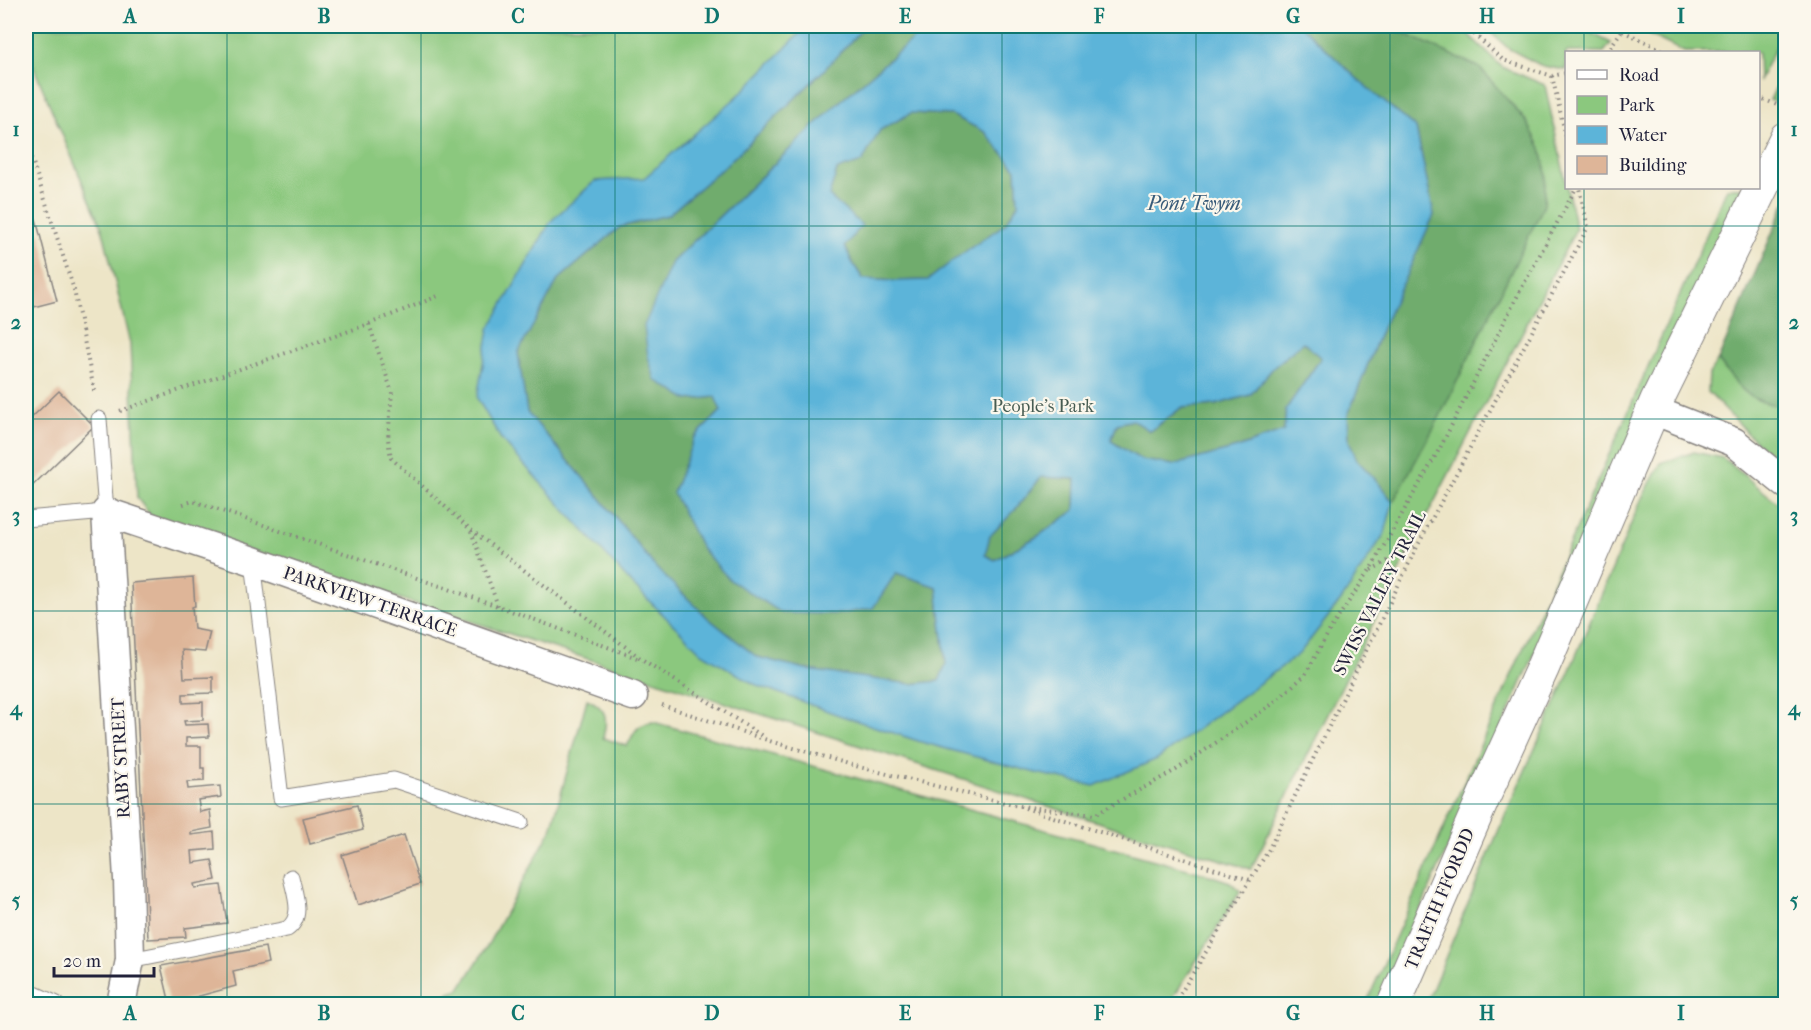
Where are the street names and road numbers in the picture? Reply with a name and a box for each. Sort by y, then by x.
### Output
street label: SWISS VALLEY TRAIL [1329,507,1431,679]
street label: PARKVIEW TERRACE [280,562,460,642]
street label: RABY STREET [107,696,135,819]
street label: TRAETH FFORDD [1401,825,1479,973]

